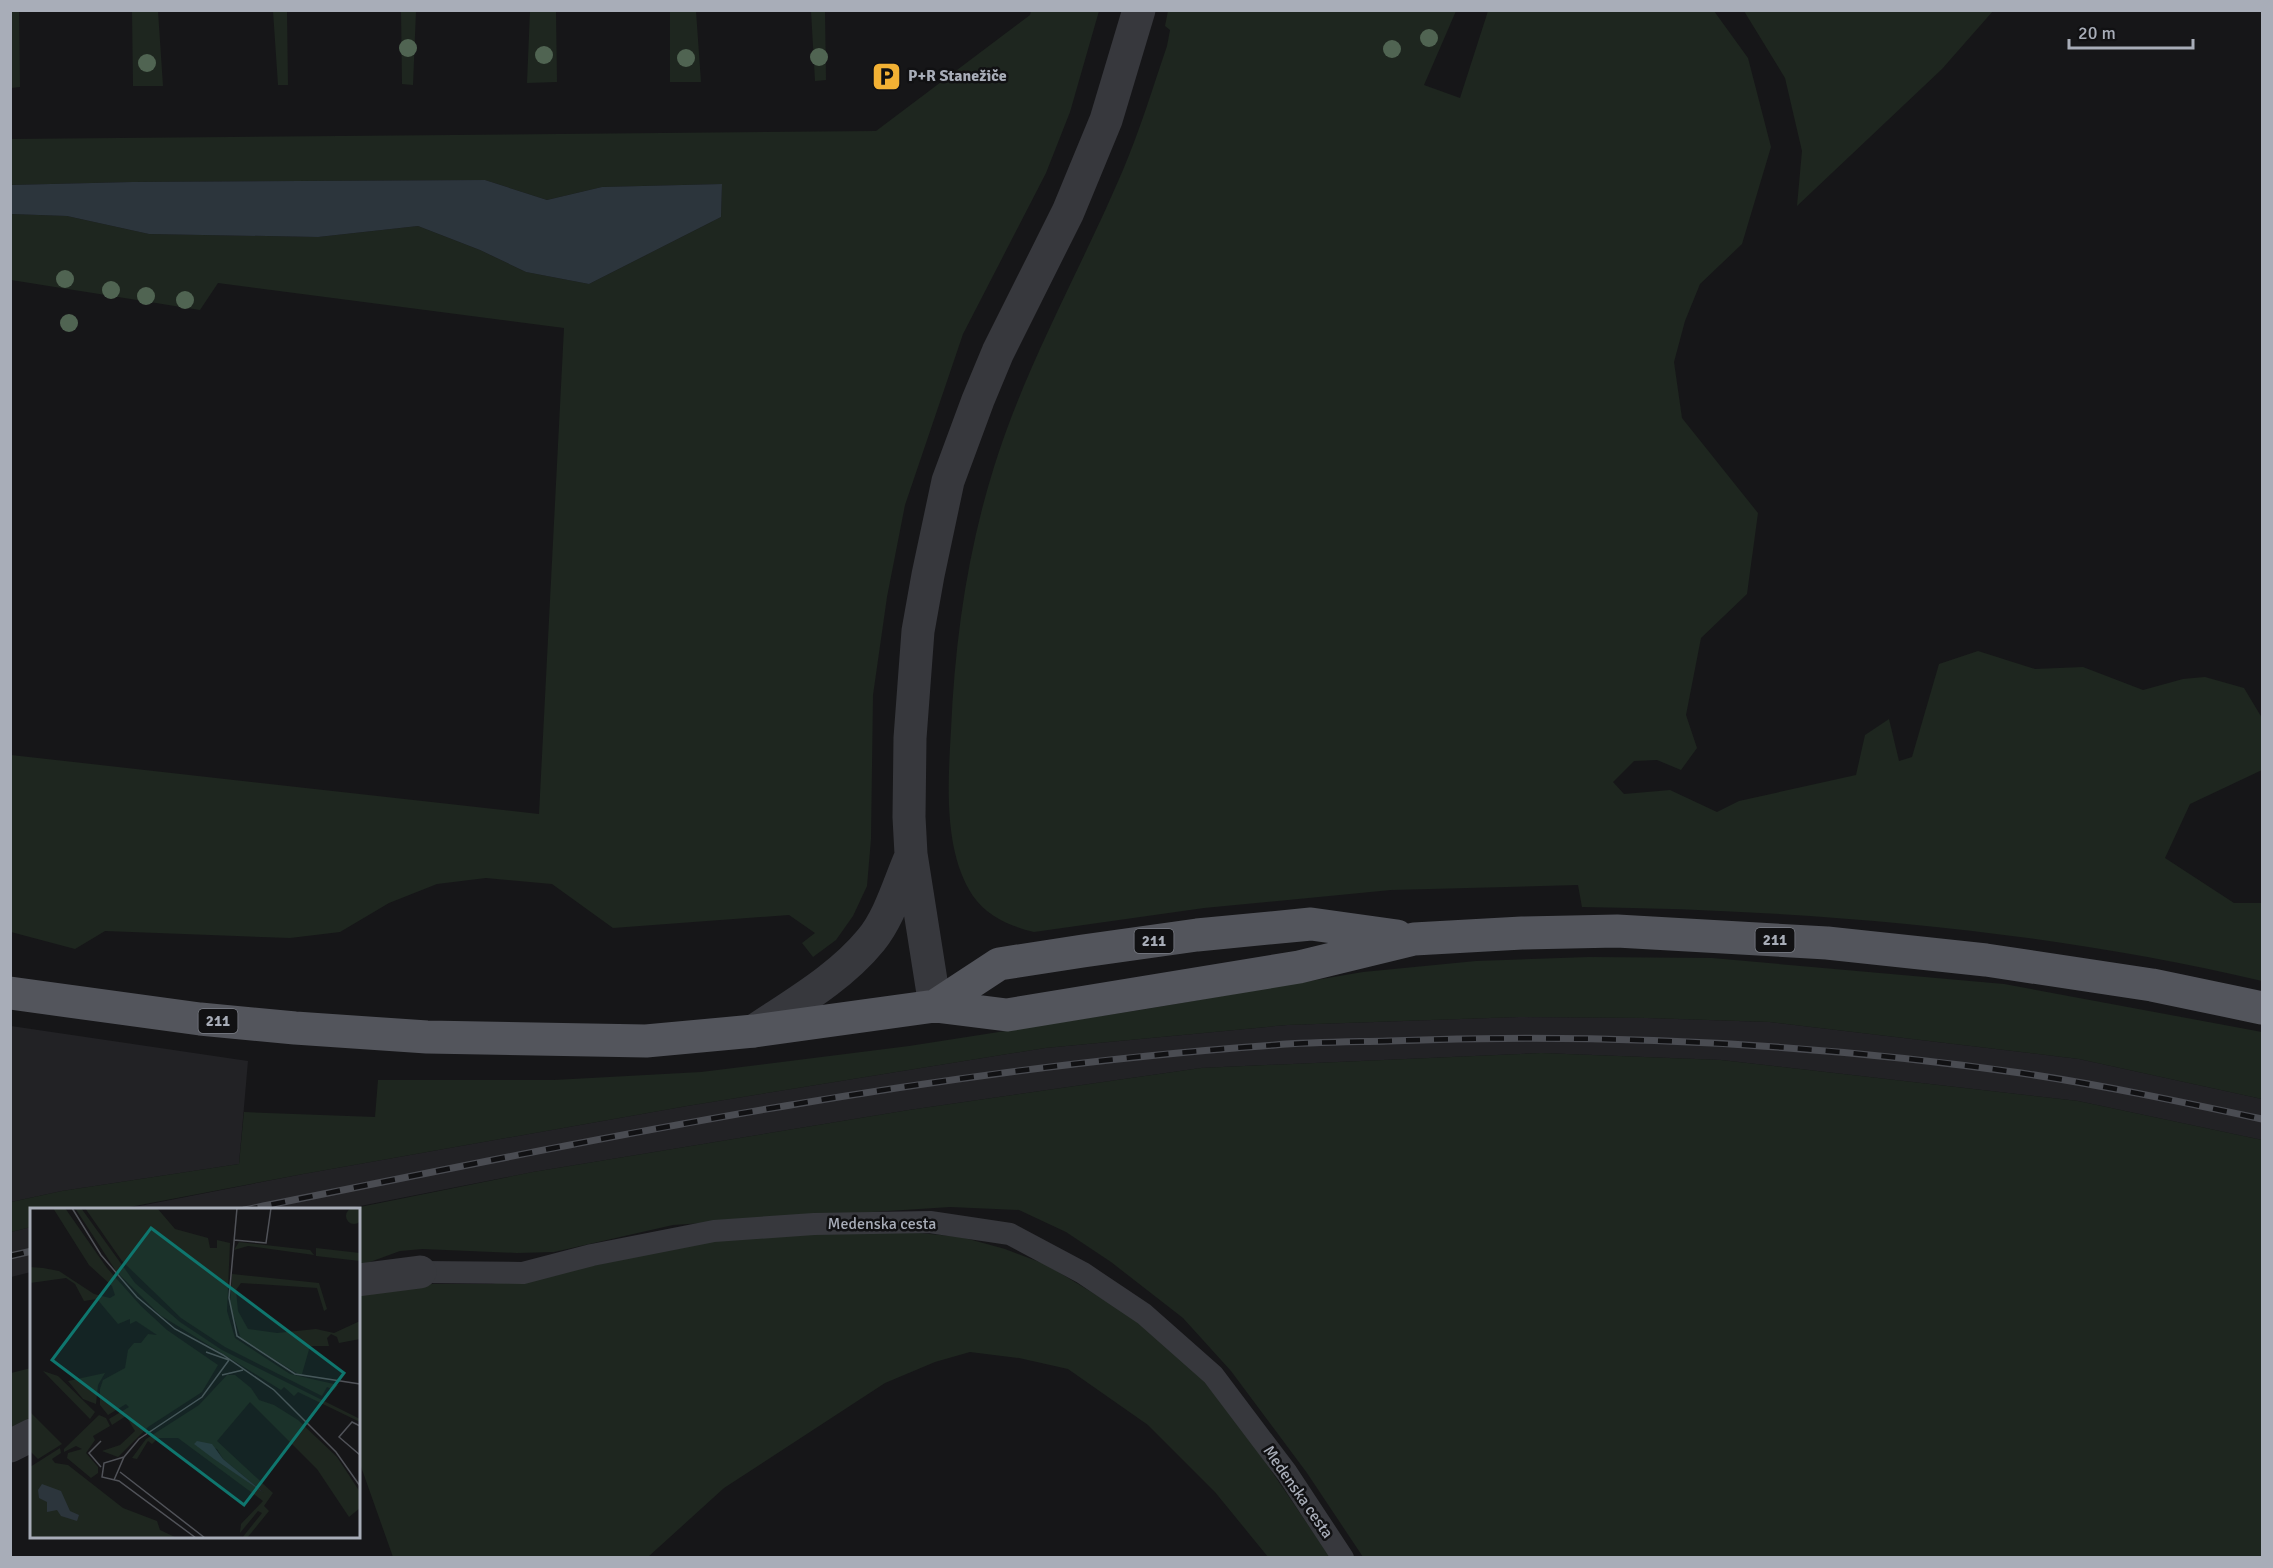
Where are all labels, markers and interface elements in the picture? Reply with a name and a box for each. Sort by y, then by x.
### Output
scale bar [2069,12,2194,50]
text: 20 m [2078,22,2116,44]
parking icon: P+R Stanežiče [871,60,903,92]
place label: P+R Stanežiče [908,66,1007,86]
road number: 211 [1756,928,1794,952]
road number: 211 [1134,929,1174,953]
road number: 211 [198,1009,238,1033]
inset map [30,1208,360,1538]
street label: Medenska cesta [828,1214,936,1234]
street label: Medenska cesta [1259,1442,1337,1542]

